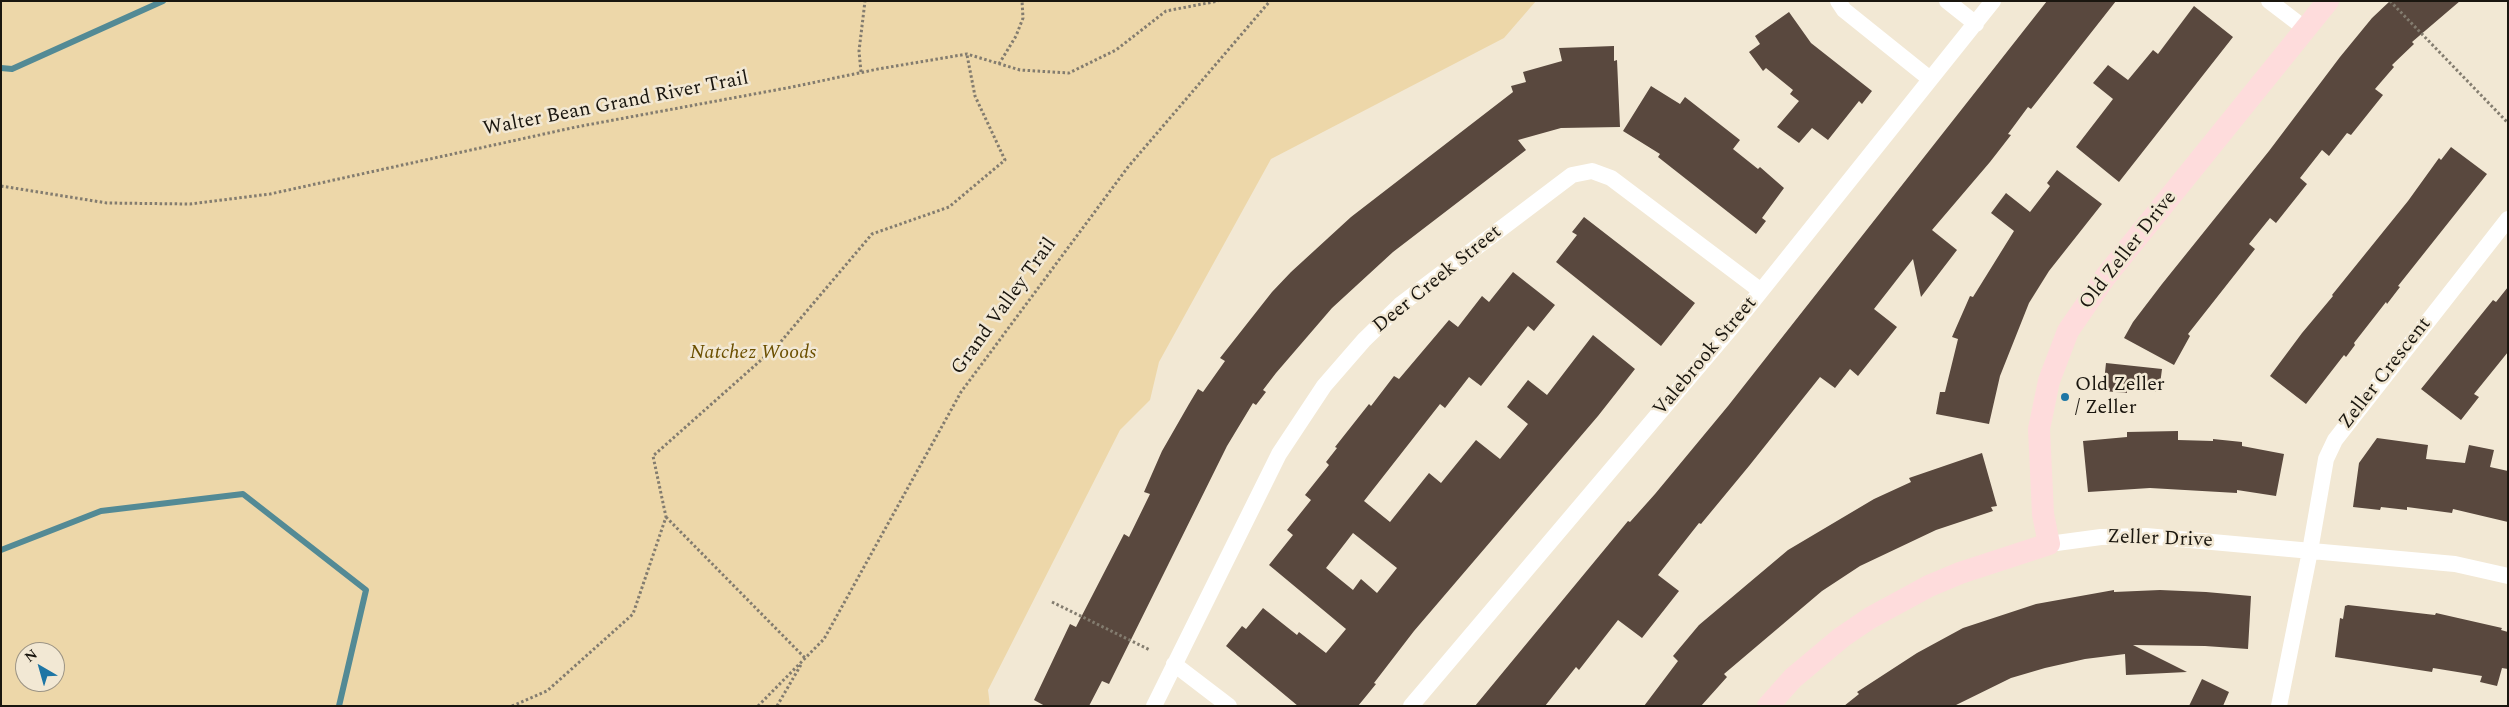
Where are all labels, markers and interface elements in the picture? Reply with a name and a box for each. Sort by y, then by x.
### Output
street label: Walter Bean Grand River Trail [481,67,751,143]
street label: Old Zeller Drive [2075,187,2183,315]
street label: Deer Creek Street [1369,221,1507,339]
street label: Grand Valley Trail [947,234,1063,380]
street label: Valebrook Street [1649,292,1763,422]
street label: Zeller Crescent [2335,313,2437,435]
park label: Natchez Woods [690,342,816,366]
place label: Old Zeller / Zeller [2075,374,2165,421]
marker: Old Zeller / Zeller [2059,391,2071,403]
street label: Zeller Drive [2107,526,2213,554]
north arrow [15,642,65,692]
text: N [20,644,42,667]

